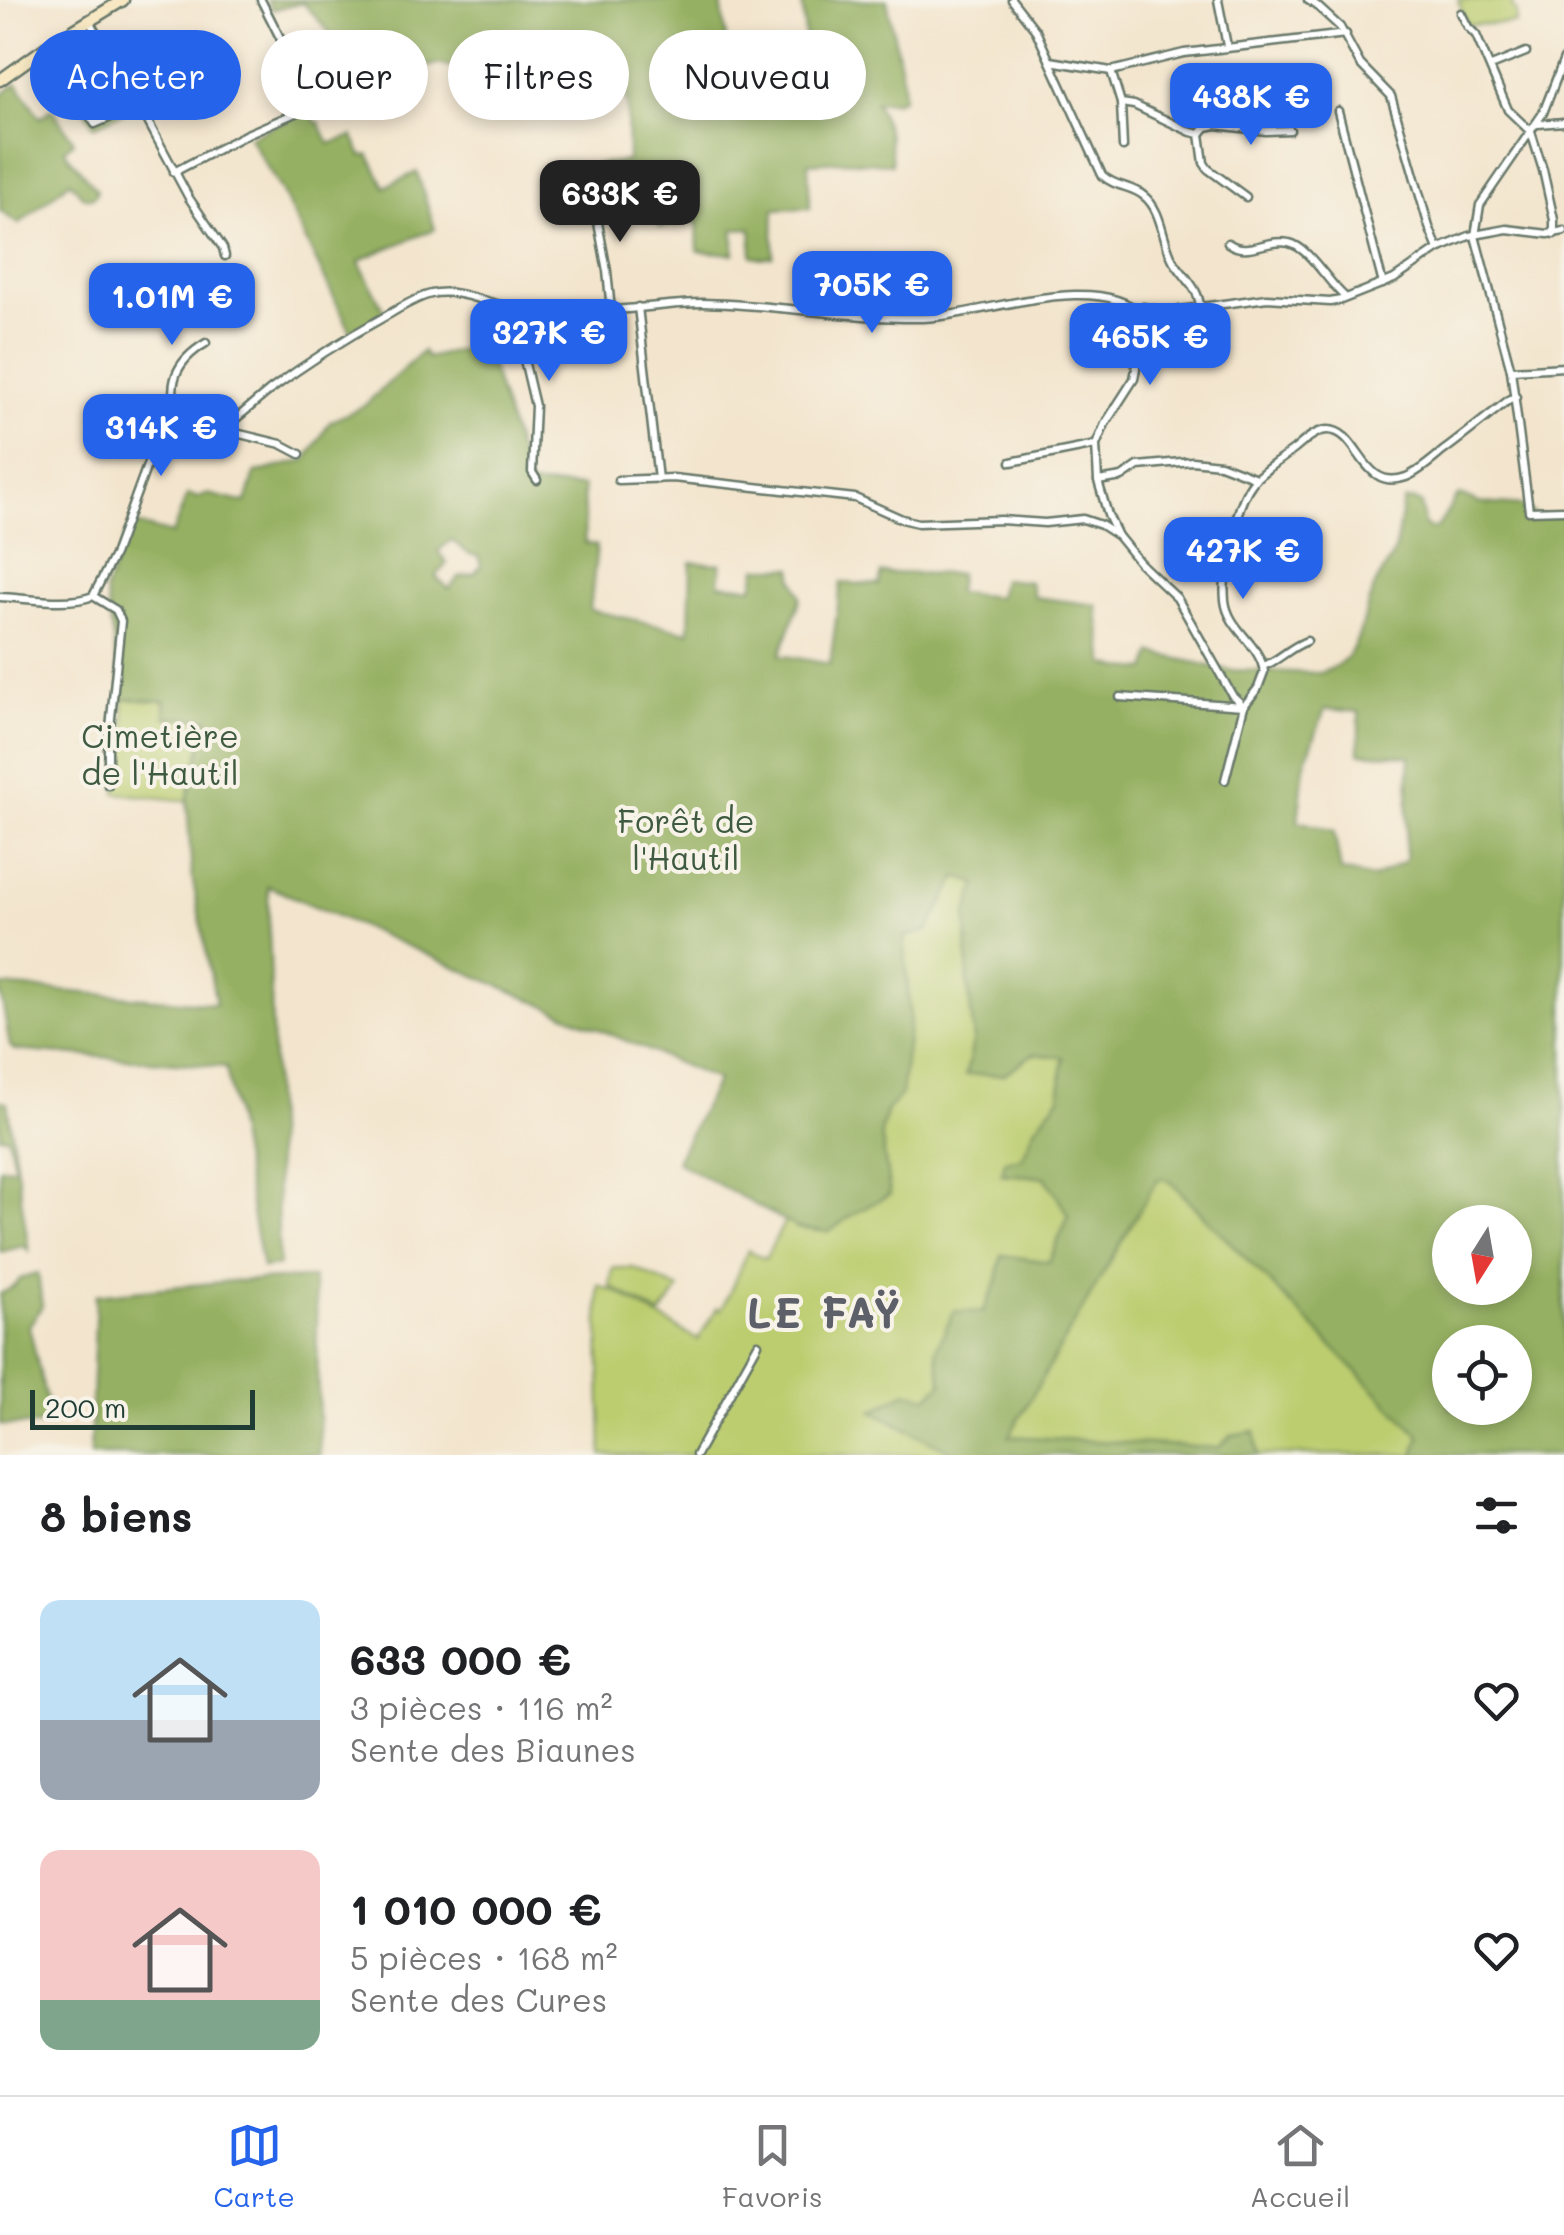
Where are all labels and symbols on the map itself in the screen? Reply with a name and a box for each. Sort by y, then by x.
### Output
pin: 438K € [1170,63,1332,148]
pin: 633K € [539,160,701,245]
pin: 705K € [791,251,953,336]
pin: 1.01M € [80,263,264,348]
pin: 327K € [468,299,630,384]
pin: 465K € [1069,303,1231,388]
pin: 314K € [80,394,242,479]
pin: 427K € [1162,517,1324,602]
park label: Cimetière de l'Hautil [81,714,239,793]
park label: Forêt de l'Hautil [617,799,755,878]
north arrow [1432,1205,1532,1305]
district label: LE FAŸ [747,1284,903,1339]
scale bar [30,1385,255,1430]

